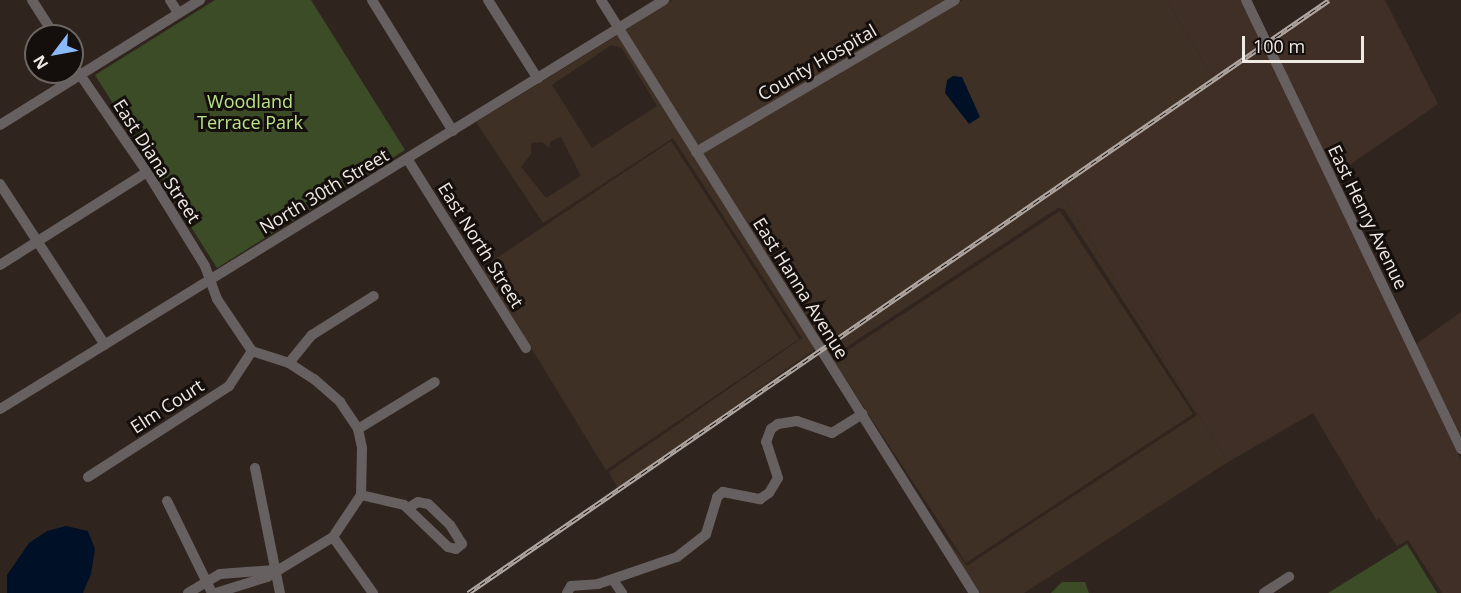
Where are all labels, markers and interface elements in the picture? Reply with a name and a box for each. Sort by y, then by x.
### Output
street label: County Hospital [754,19,880,105]
north arrow [24,24,84,84]
scale bar [1245,24,1366,62]
text: 100 m [1253,34,1305,58]
text: N [28,51,53,74]
park label: Woodland Terrace Park [197,91,303,134]
street label: East Diana Street [109,95,205,227]
street label: East Henry Avenue [1324,141,1412,293]
street label: North 30th Street [255,144,393,238]
street label: East North Street [434,178,528,312]
street label: East Hanna Avenue [749,213,853,363]
street label: Elm Court [126,374,208,438]

